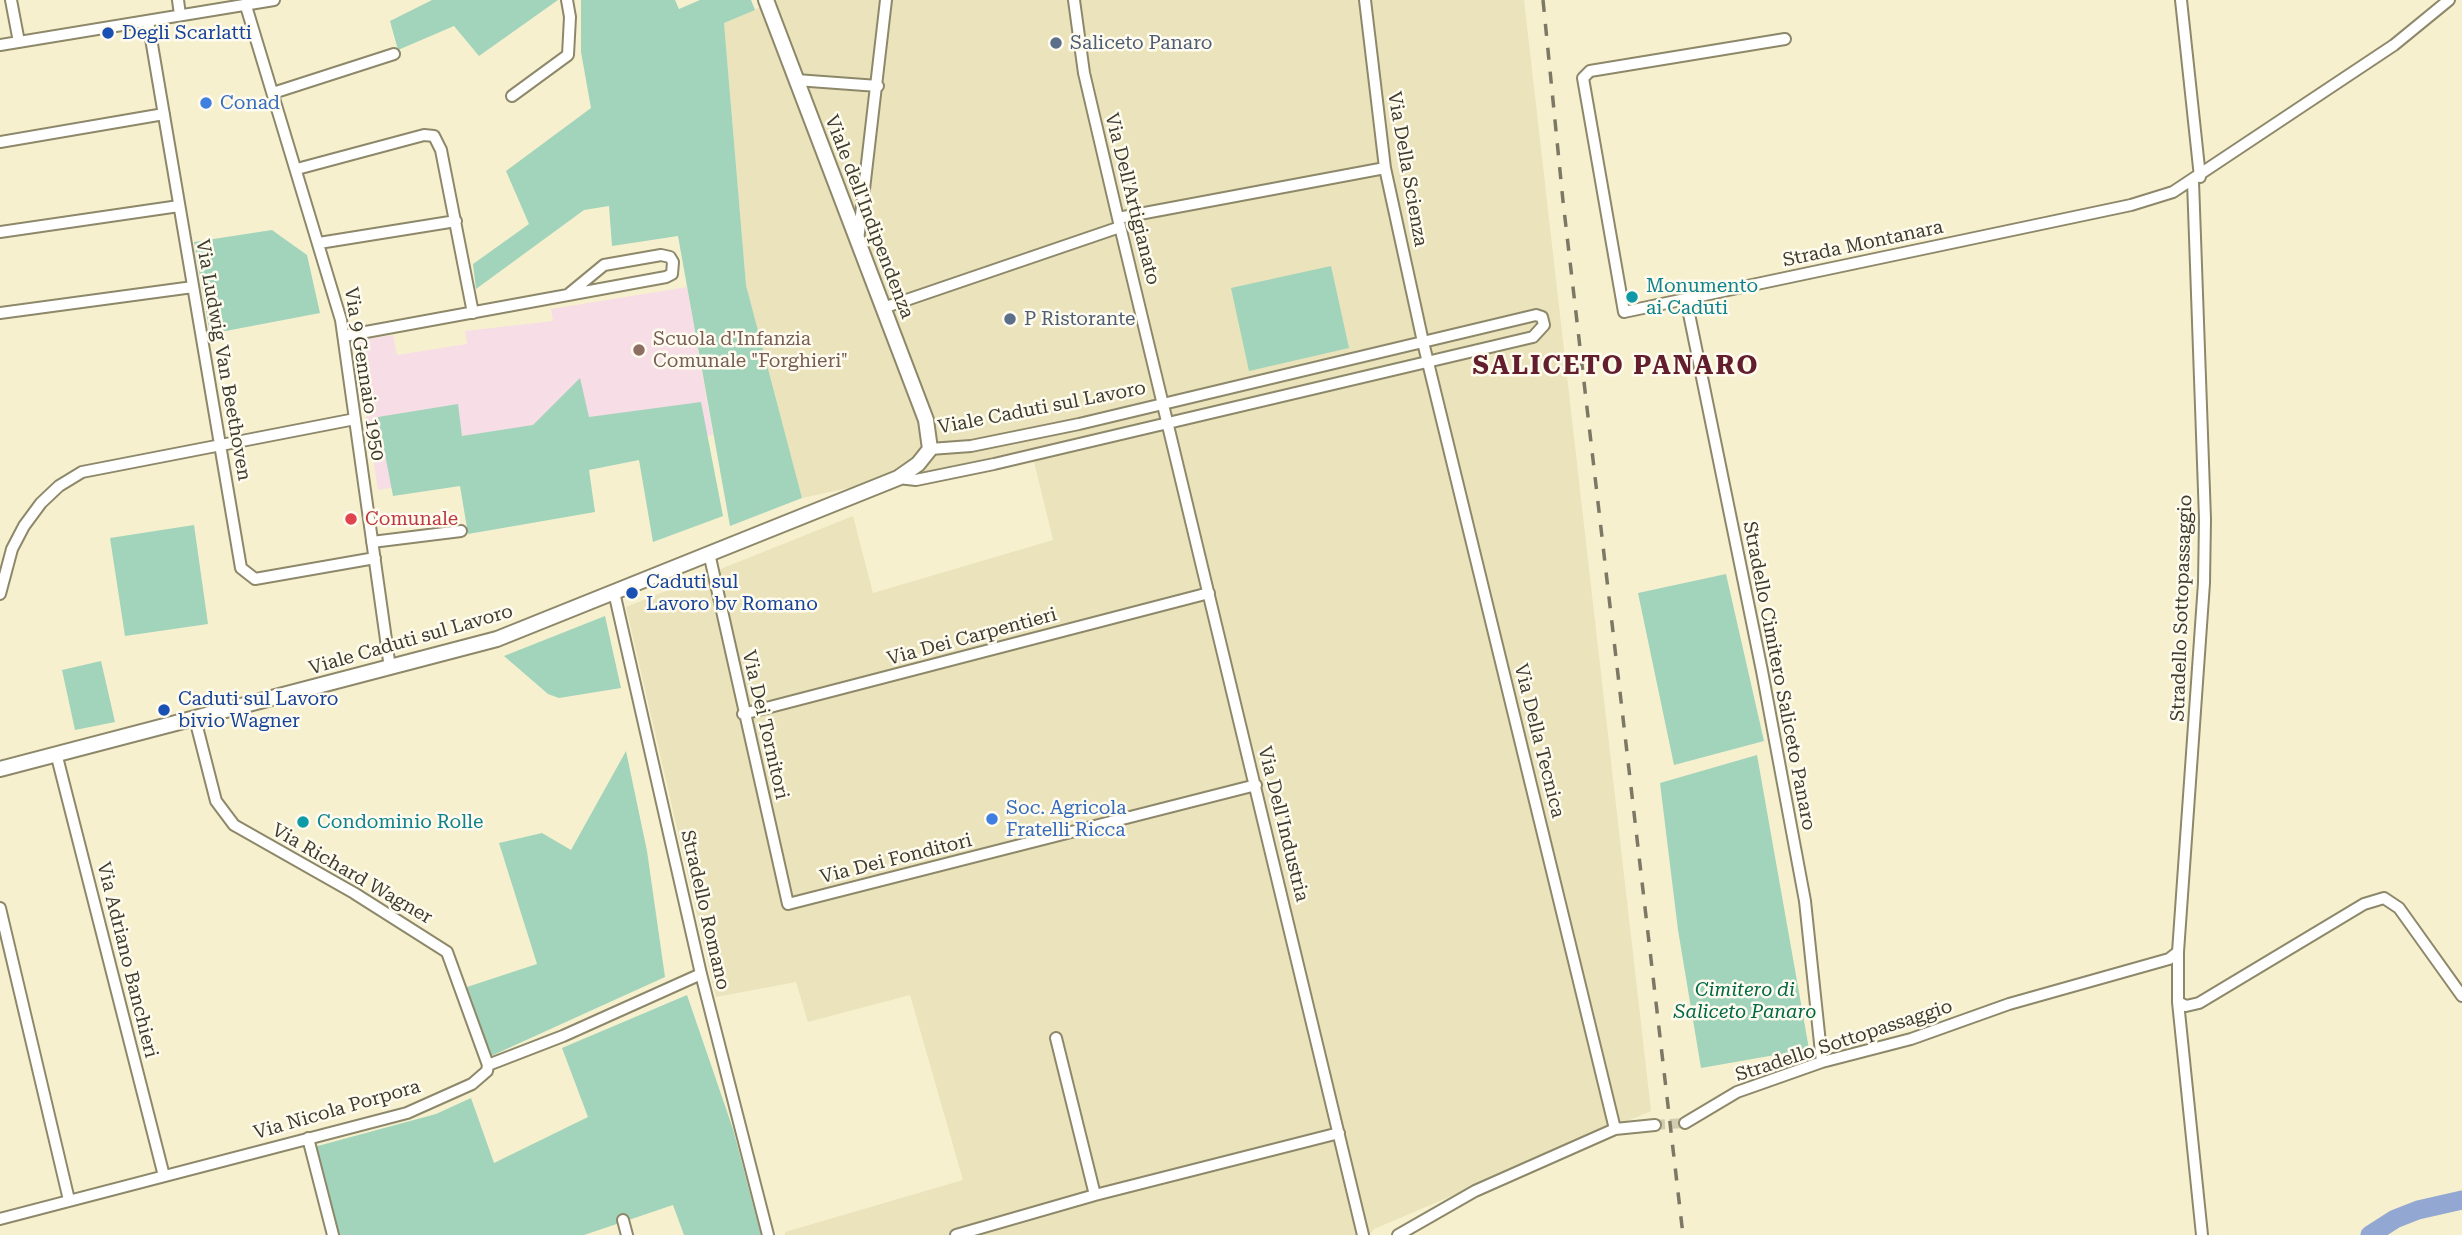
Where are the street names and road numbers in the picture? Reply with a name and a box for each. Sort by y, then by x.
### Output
street label: Via Della Scienza [1382,90,1432,248]
street label: Via Dell'Artigianato [1100,111,1164,287]
street label: Viale dell'Indipendenza [820,112,918,322]
street label: Strada Montanara [1781,216,1945,272]
street label: Via Ludwig Van Beethoven [191,238,255,482]
street label: Via 9 Gennaio 1950 [339,286,389,462]
street label: Viale Caduti sul Lavoro [936,377,1148,439]
street label: Stradello Sottopassaggio [2167,494,2197,722]
street label: Stradello Cimitero Saliceto Panaro [1738,520,1820,832]
street label: Viale Caduti sul Lavoro [306,600,516,680]
street label: Via Dei Carpentieri [885,603,1059,671]
street label: Via Dei Tornitori [737,648,793,802]
street label: Via Della Tecnica [1509,662,1569,820]
street label: Via Dell'Industria [1253,744,1313,904]
street label: Via Richard Wagner [268,819,436,929]
street label: Stradello Romano [676,828,734,992]
street label: Via Dei Fonditori [818,829,974,889]
street label: Via Adriano Banchieri [92,860,162,1060]
street label: Stradello Sottopassaggio [1733,995,1955,1087]
street label: Via Nicola Porpora [251,1075,423,1145]

